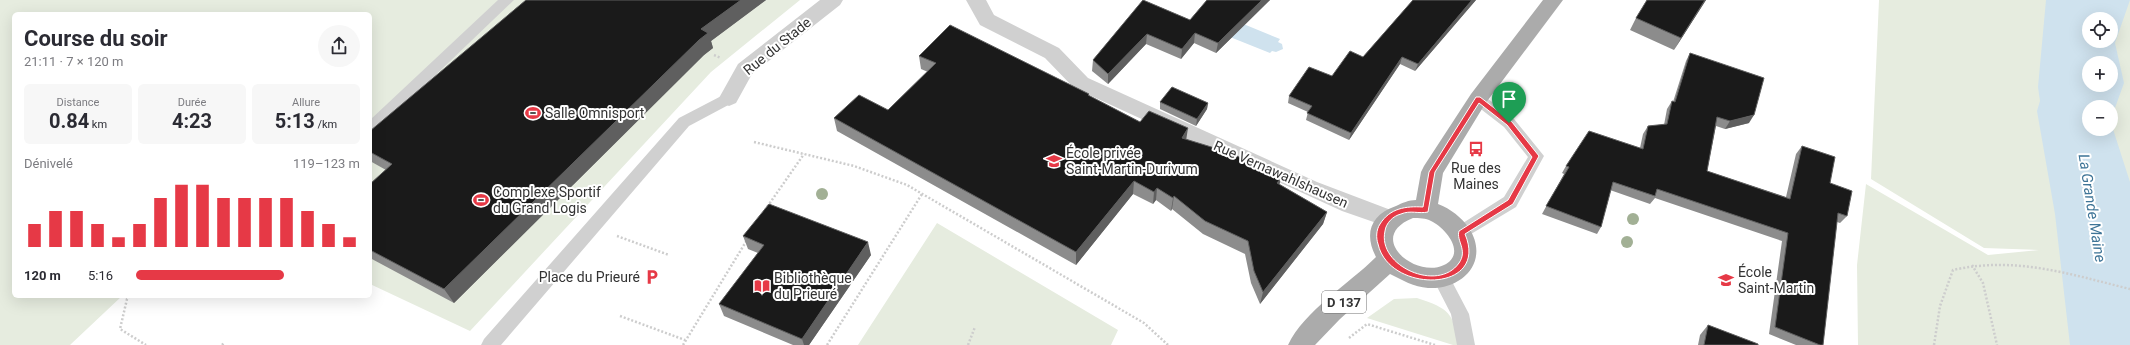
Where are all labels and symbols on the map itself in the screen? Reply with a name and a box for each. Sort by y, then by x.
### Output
street label: Rue du Stade [740,14,814,78]
pin [1492,82,1526,123]
sports icon: Salle Omnisport [524,104,542,122]
place label: Salle Omnisport [545,105,645,121]
street label: Rue Vernawahlshausen [1211,137,1351,211]
bus stop icon: Rue des Maines [1467,140,1485,158]
place label: École privée Saint-Martin-Durivum [1066,144,1198,177]
school or university icon: École privée Saint-Martin-Durivum [1045,152,1063,170]
water label: La Grande Maine [2075,153,2109,264]
place label: Rue des Maines [1451,160,1501,192]
place label: Complexe Sportif du Grand Logis [493,184,601,216]
sports icon: Complexe Sportif du Grand Logis [472,191,490,209]
place label: École Saint-Martin [1738,263,1814,296]
parking icon: Place du Prieuré [643,268,661,286]
place label: Place du Prieuré [539,269,640,285]
place label: Bibliothèque du Prieuré [774,270,852,302]
school or university icon: École Saint-Martin [1717,271,1735,289]
library icon: Bibliothèque du Prieuré [753,277,771,295]
road number: D 137 [1322,291,1366,313]

